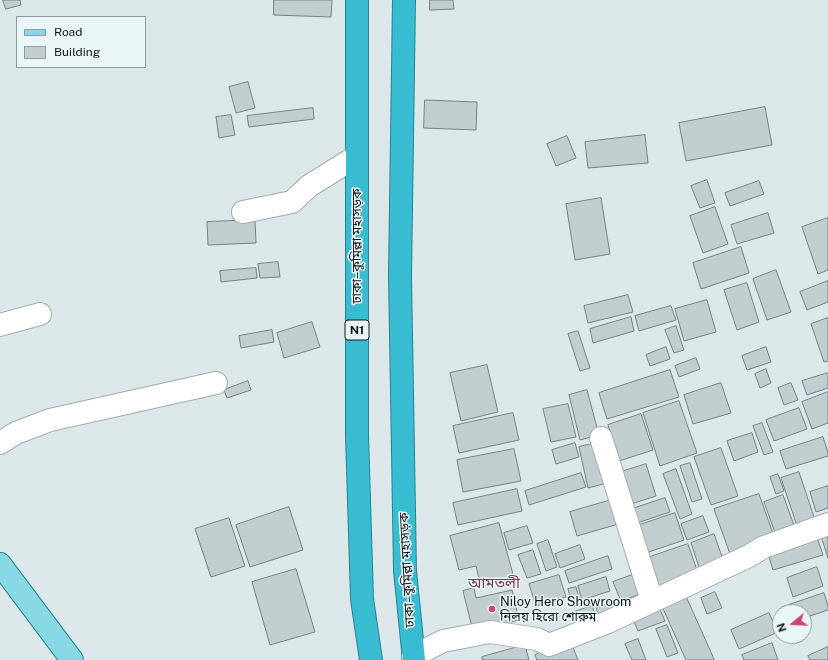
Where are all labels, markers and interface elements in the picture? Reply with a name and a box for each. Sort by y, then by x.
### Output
legend [16,16,146,68]
text: Road [54,25,82,39]
text: Building [54,45,100,59]
street label: ঢাকা–কুমিল্লা মহাসড়ক [349,188,365,304]
road number: N1 [345,320,369,340]
street label: ঢাকা–কুমিল্লা মহাসড়ক [396,512,418,628]
district label: আমতলী [468,574,520,592]
place label: Niloy Hero Showroom নিলয় হিরো শোরুম [500,594,631,625]
marker: Niloy Hero Showroom নিলয় হিরো শোরুম [487,604,497,614]
north arrow [772,604,812,644]
text: N [775,622,789,634]

